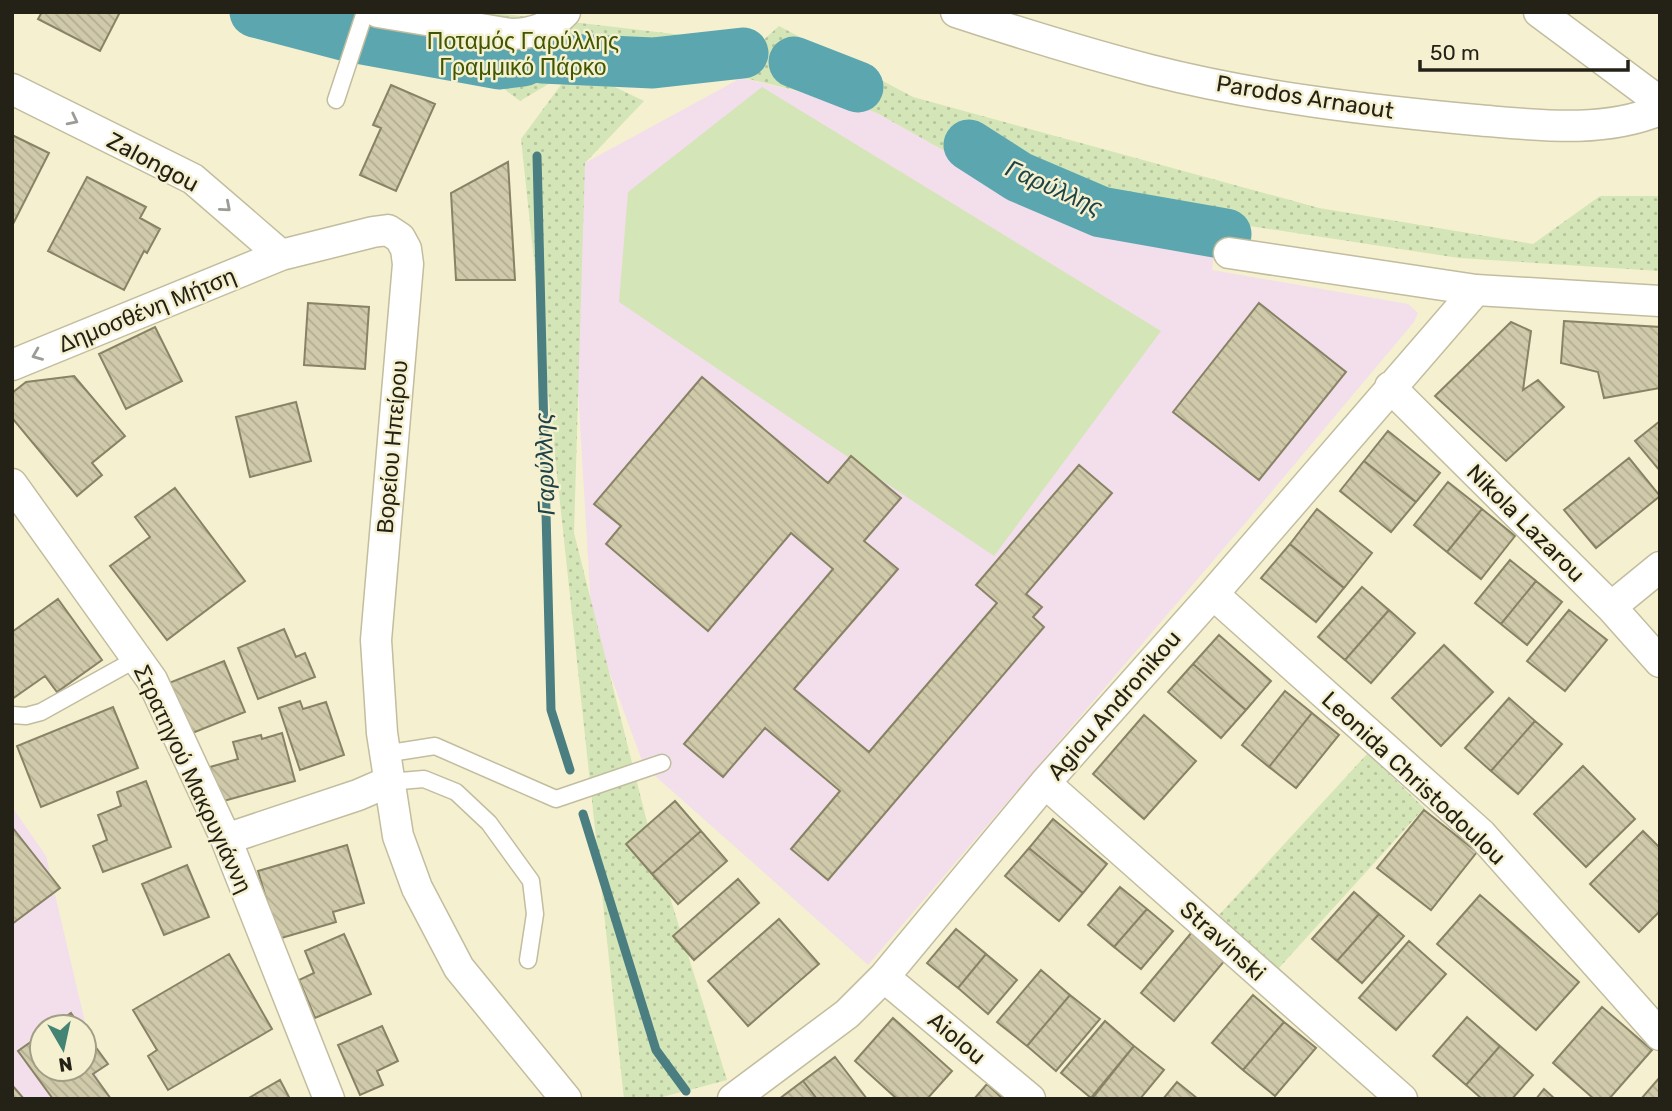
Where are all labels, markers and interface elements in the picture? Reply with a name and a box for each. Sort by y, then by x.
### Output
park label: Ποταμός Γαρύλλης Γραμμικό Πάρκο [427,27,619,81]
scale bar [1420,28,1628,72]
text: 50 m [1430,40,1480,65]
street label: Parodos Arnaout [1214,69,1396,125]
one-way arrow [66,111,78,125]
street label: Zalongou [102,126,204,198]
water label: Γαρύλλης [1001,154,1107,222]
one-way arrow [218,199,231,211]
street label: Δημοσθένη Μήτση [54,262,240,358]
one-way arrow [32,347,44,361]
street label: Βορείου Ηπείρου [370,359,414,535]
water label: Γαρύλλης [529,412,561,516]
street label: Nikola Lazarou [1461,458,1591,588]
street label: Agiou Andronikou [1041,624,1187,786]
street label: Στρατηγού Μακρυγιάννη [128,661,258,897]
street label: Leonida Christodoulou [1316,686,1512,870]
street label: Stravinski [1174,895,1272,987]
street label: Aiolou [922,1006,992,1070]
north arrow [28,1013,98,1083]
text: N [57,1052,74,1077]

